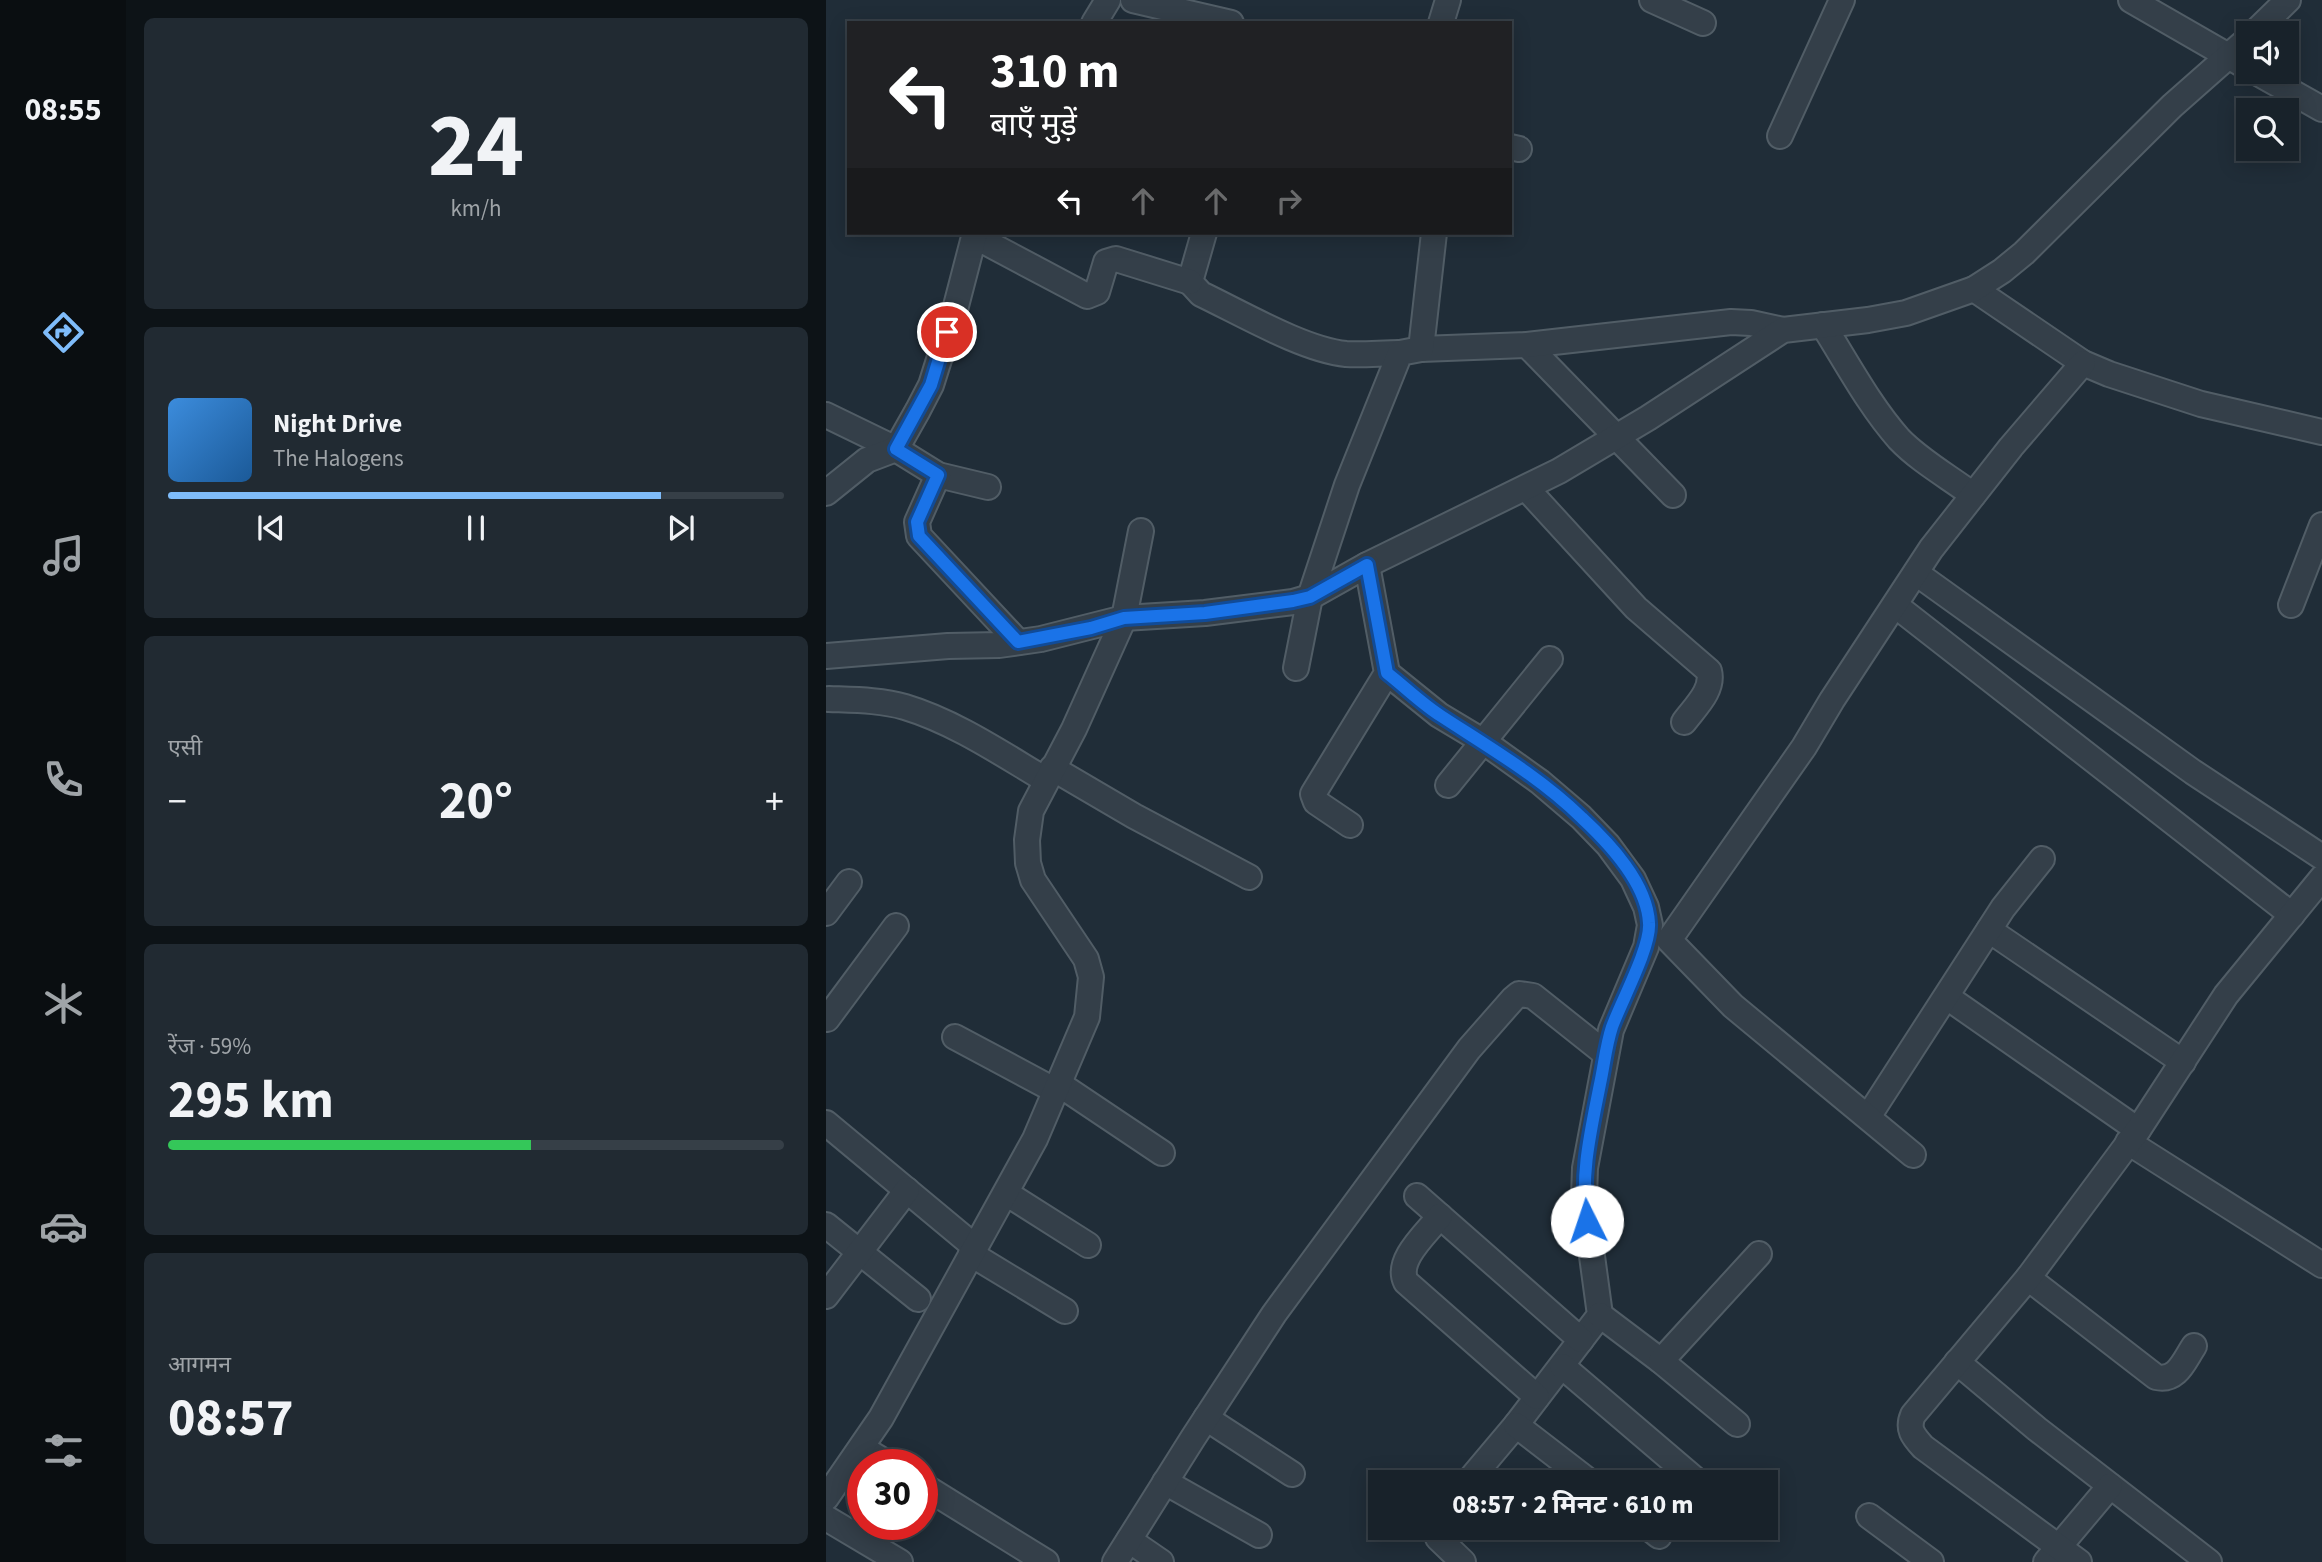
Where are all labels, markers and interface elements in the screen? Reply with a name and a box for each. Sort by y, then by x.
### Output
map controls [2236,21,2299,161]
button: sound [2236,21,2299,84]
text: 310 m [990,37,1119,107]
icon: left [875,49,966,140]
text: 24 [428,82,524,211]
text: 08:55 [24,87,102,133]
button: search [2236,98,2299,161]
text: बाएँ मुड़ें [990,102,1077,148]
icon: left [1051,182,1089,220]
icon: ahead [1124,182,1162,220]
icon: ahead [1197,182,1235,220]
icon: right [1270,182,1308,220]
text: km/h [450,192,502,225]
pin [917,302,977,362]
icon: directions [39,308,88,357]
icon: arrive [928,313,966,351]
text: Night Drive [273,405,402,442]
text: The Halogens [273,442,404,475]
icon: previous [252,509,290,547]
icon: pause [457,509,495,547]
icon: next [662,509,700,547]
icon: music [39,531,88,580]
text: एसी [168,731,202,764]
icon: phone [39,755,88,804]
text: 20° [439,765,513,839]
text: − [168,775,187,829]
text: + [765,775,784,829]
icon: climate [39,979,88,1028]
text: रेंज · 59% [168,1030,251,1063]
text: 295 km [168,1064,334,1138]
position arrow [1550,1184,1624,1258]
icon: car [39,1202,88,1251]
text: आगमन [168,1348,231,1381]
text: 08:57 [168,1382,293,1456]
icon: filters [39,1426,88,1475]
speed limit sign: 30 [847,1449,938,1540]
text: 08:57 · 2 मिनट · 610 m [1452,1486,1694,1523]

